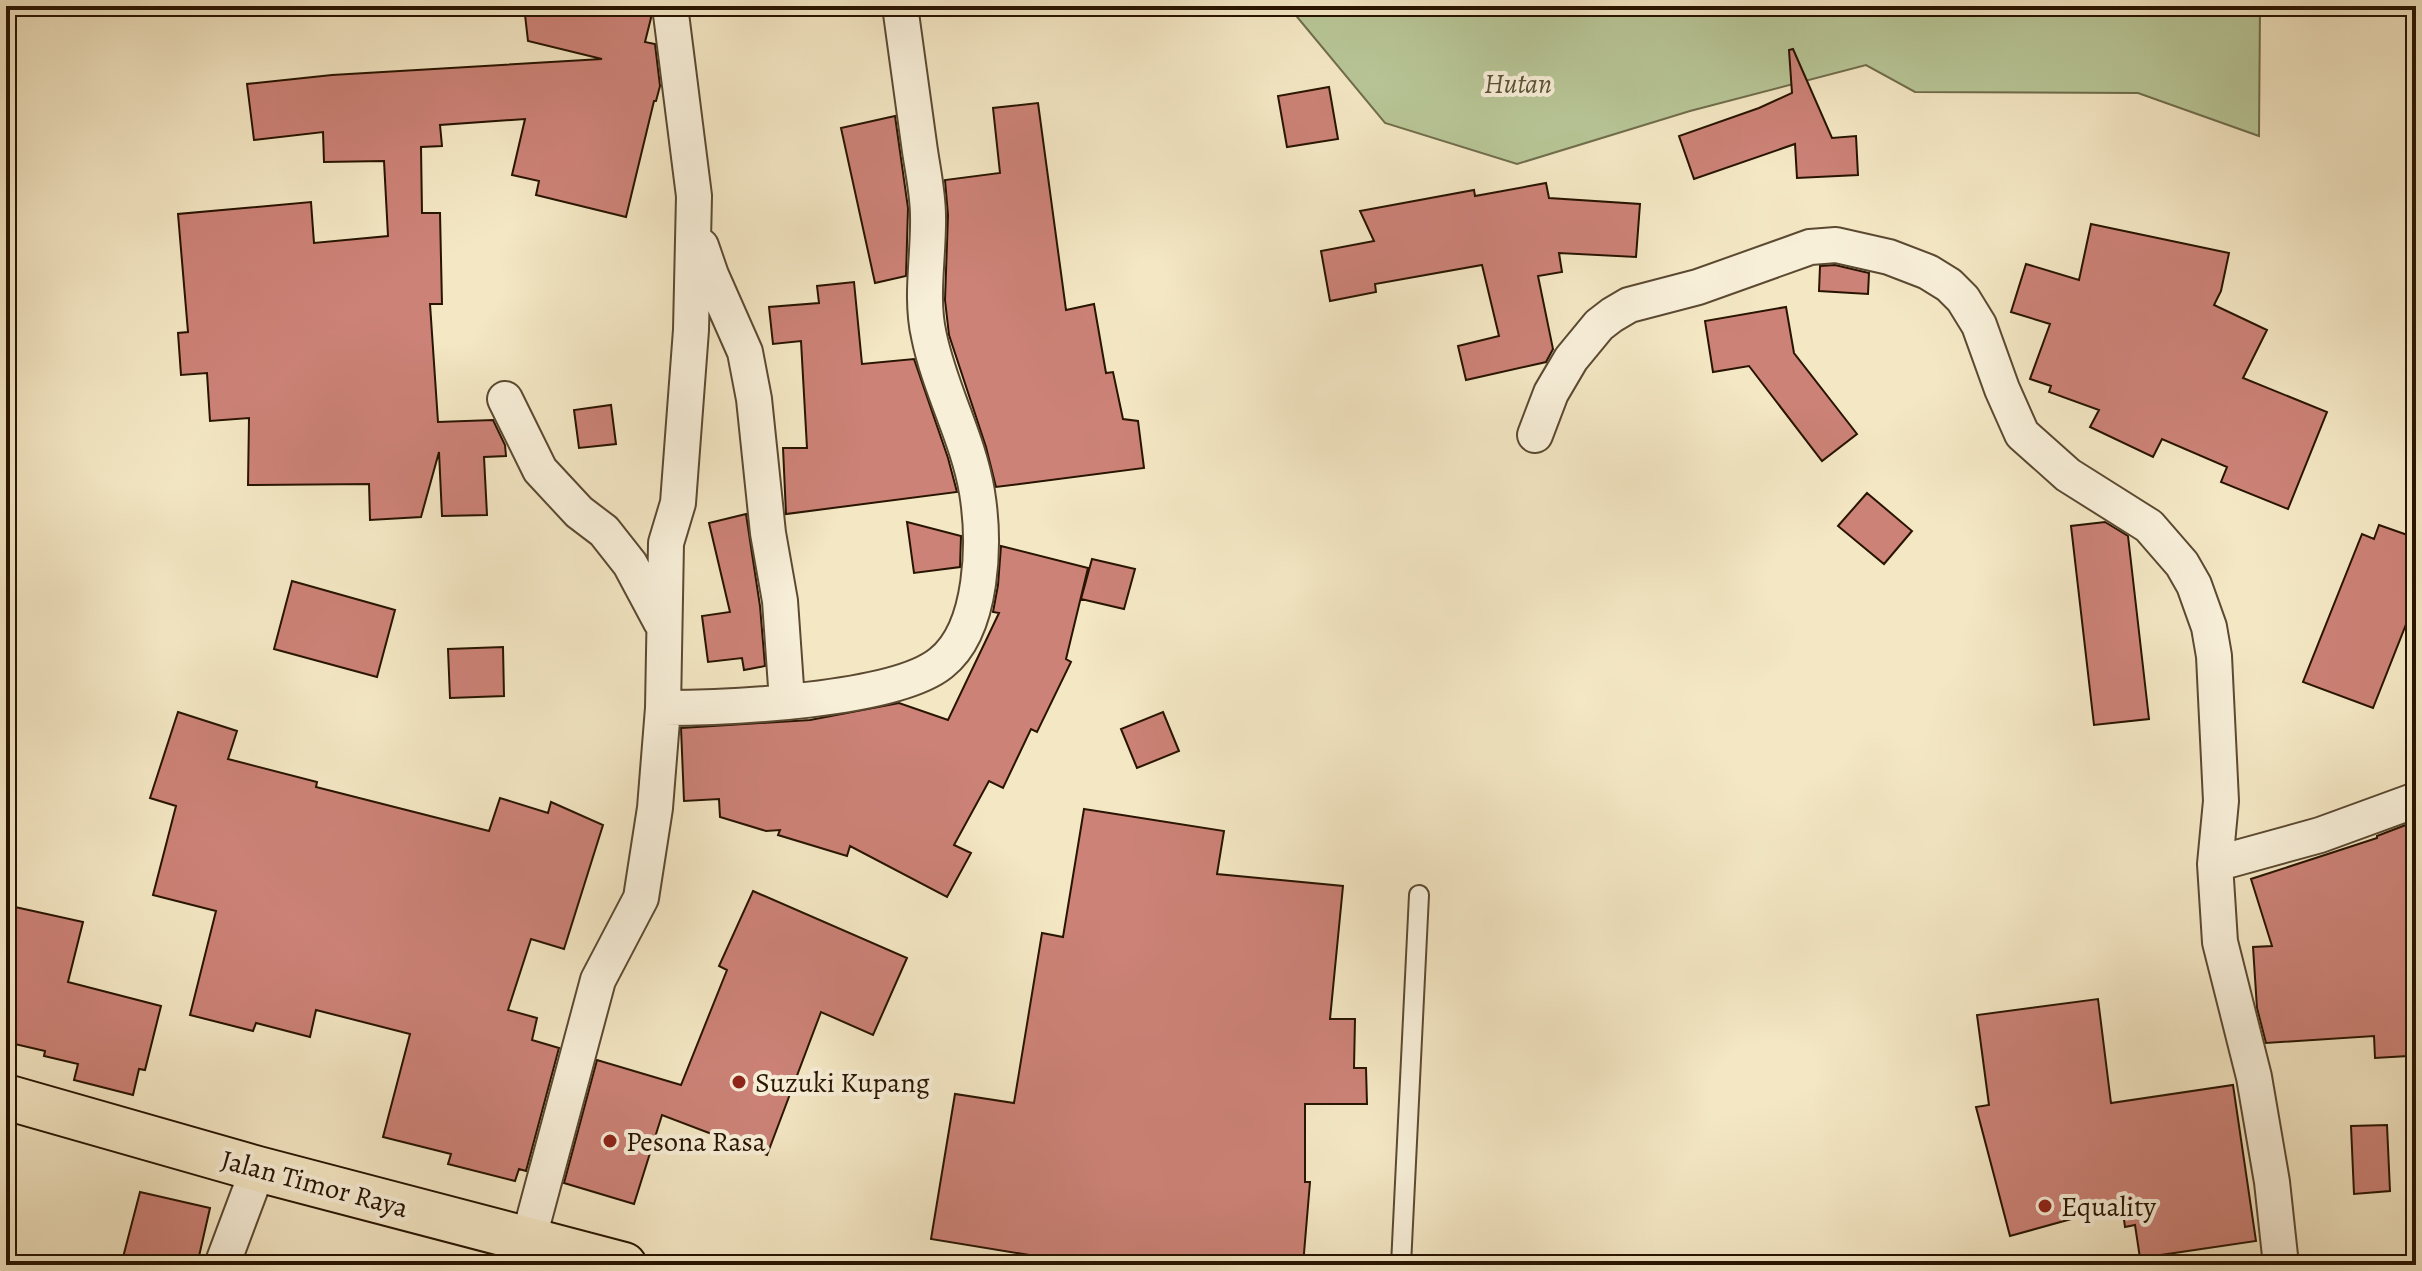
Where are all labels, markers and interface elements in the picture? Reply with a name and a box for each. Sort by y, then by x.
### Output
park label: Hutan [1484,65,1552,103]
place label: Suzuki Kupang [755,1064,930,1102]
marker: Suzuki Kupang [730,1073,748,1091]
place label: Pesona Rasa [626,1123,766,1161]
marker: Pesona Rasa [601,1132,619,1150]
street label: Jalan Timor Raya [217,1141,412,1227]
place label: Equality [2061,1188,2156,1226]
marker: Equality [2036,1197,2054,1215]

